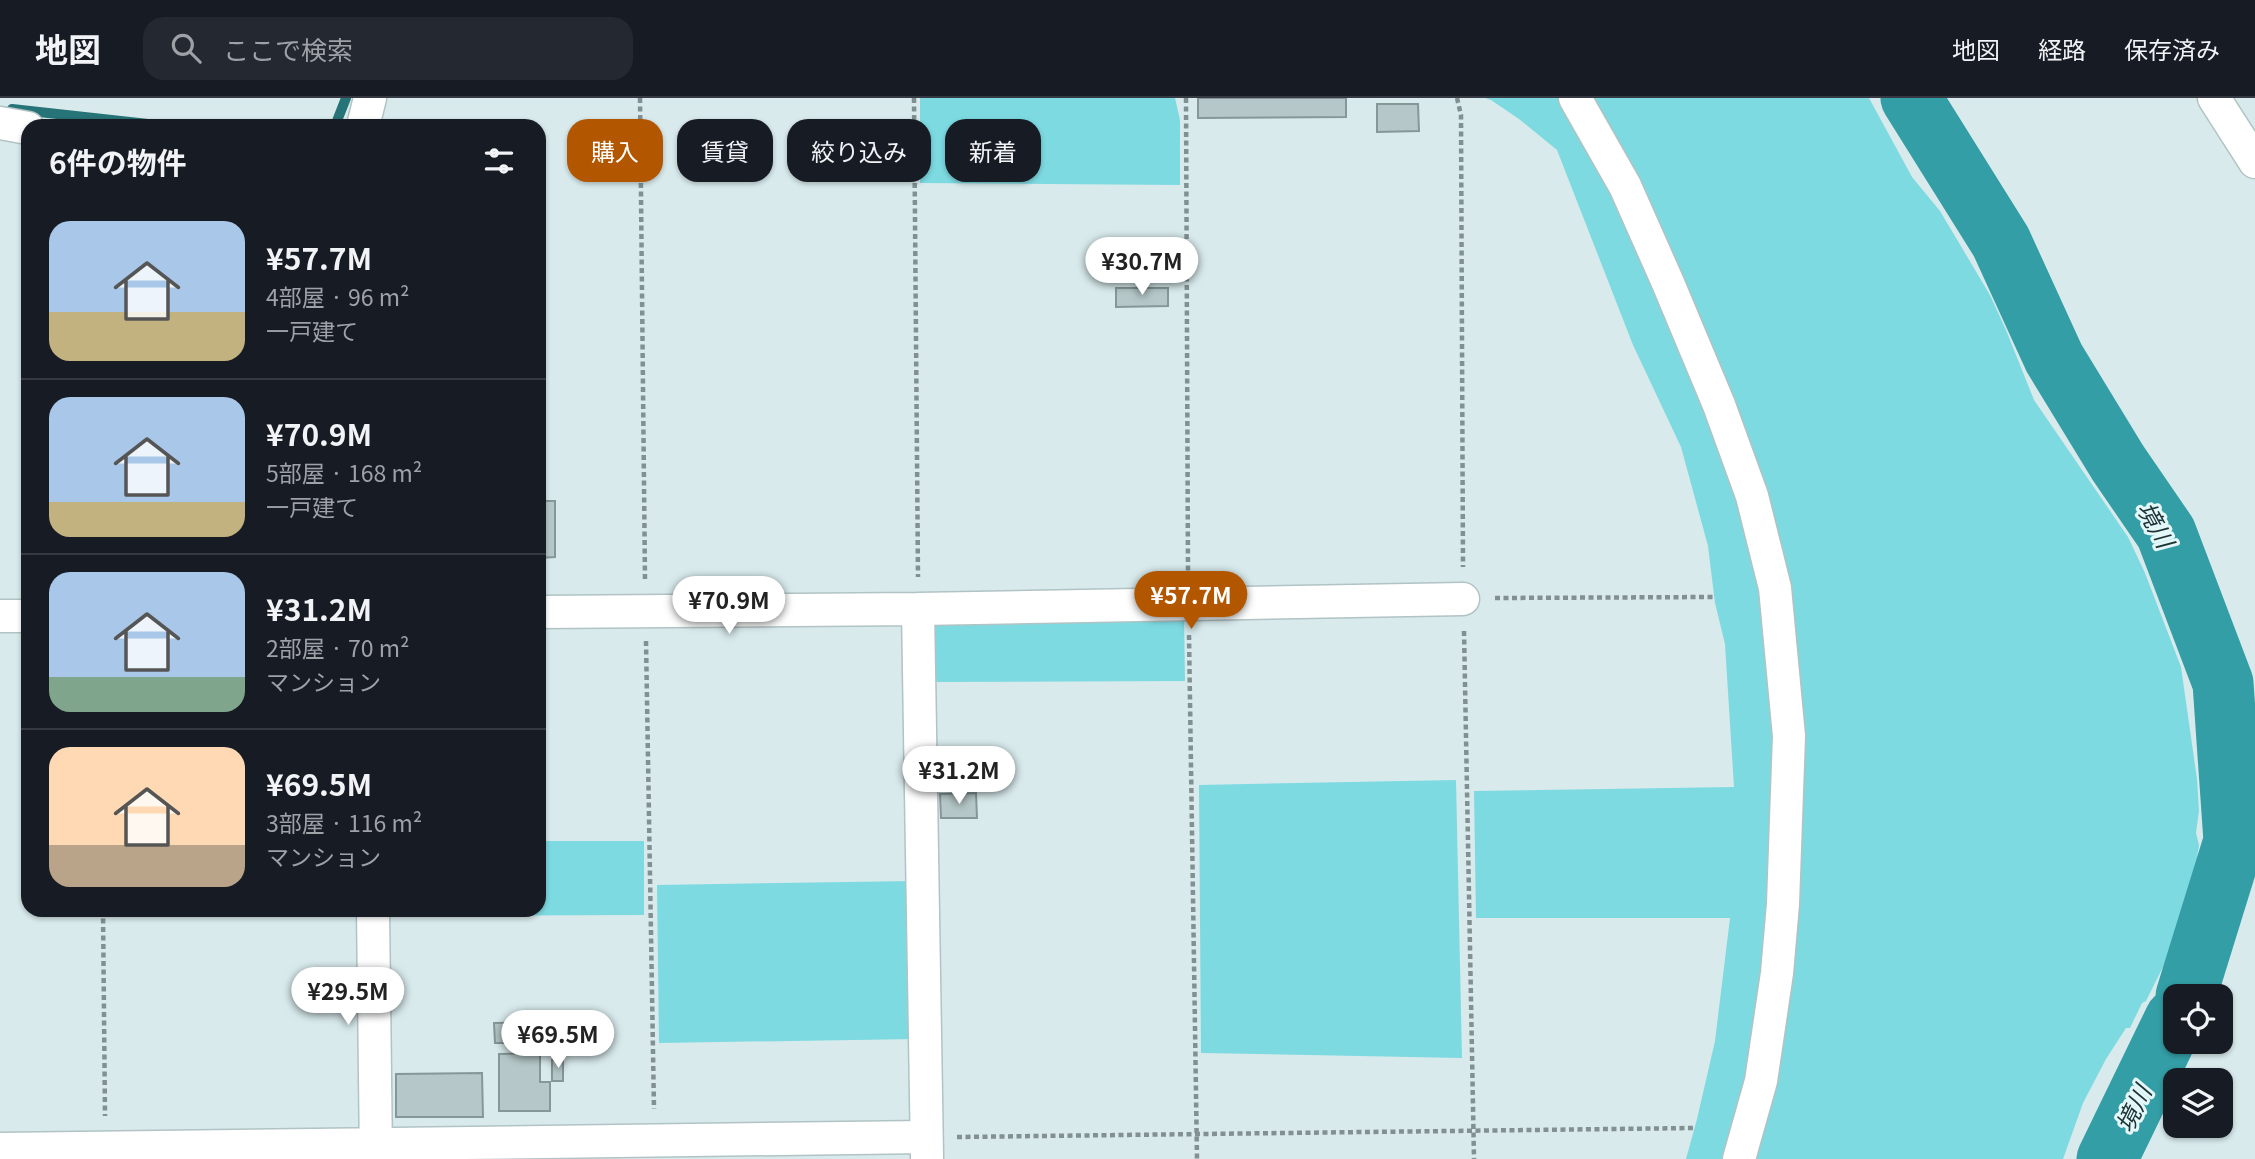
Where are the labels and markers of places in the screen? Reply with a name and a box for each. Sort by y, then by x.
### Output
pin: ¥30.7M [1085,238,1199,297]
pin: ¥57.7M [1134,572,1248,631]
pin: ¥70.9M [672,576,786,636]
pin: ¥31.2M [902,746,1016,806]
pin: ¥29.5M [291,968,405,1027]
pin: ¥69.5M [501,1010,615,1070]

